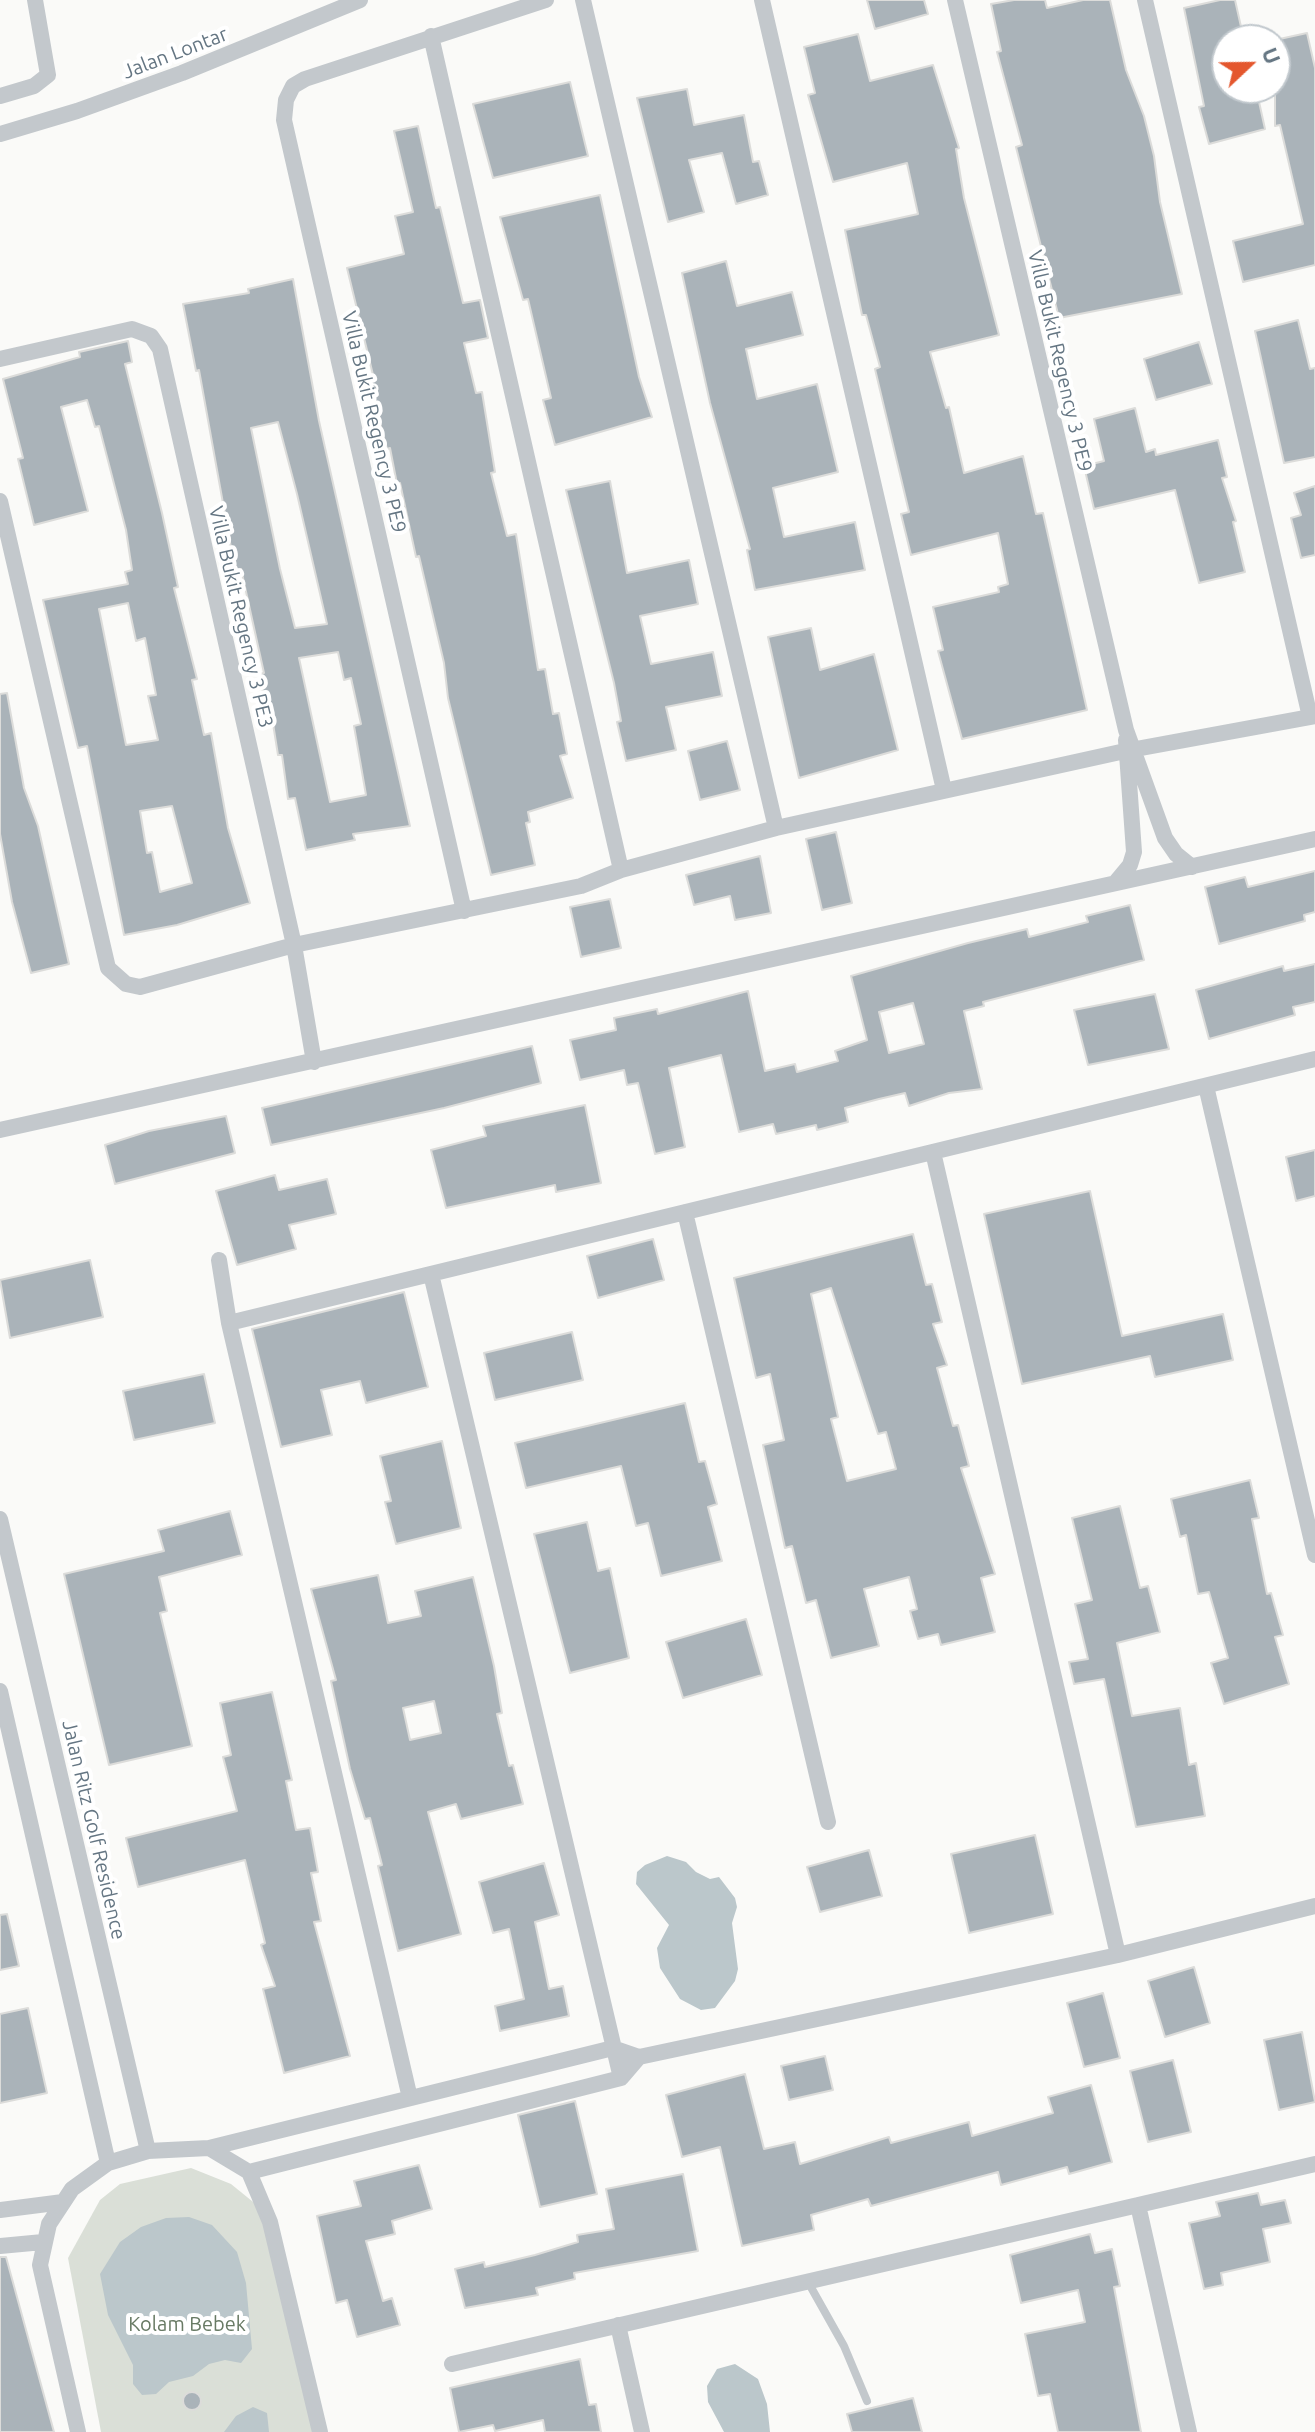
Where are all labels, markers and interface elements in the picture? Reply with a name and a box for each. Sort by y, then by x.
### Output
street label: Jalan Lontar [119,22,231,84]
north arrow [1211,24,1291,104]
text: U [1257,44,1286,67]
street label: Villa Bukit Regency 3 PE9 [1023,248,1097,474]
street label: Villa Bukit Regency 3 PE9 [337,309,411,535]
street label: Villa Bukit Regency 3 PE3 [204,504,278,730]
street label: Jalan Ritz Golf Residence [57,1718,131,1942]
park label: Kolam Bebek [128,2312,246,2336]

